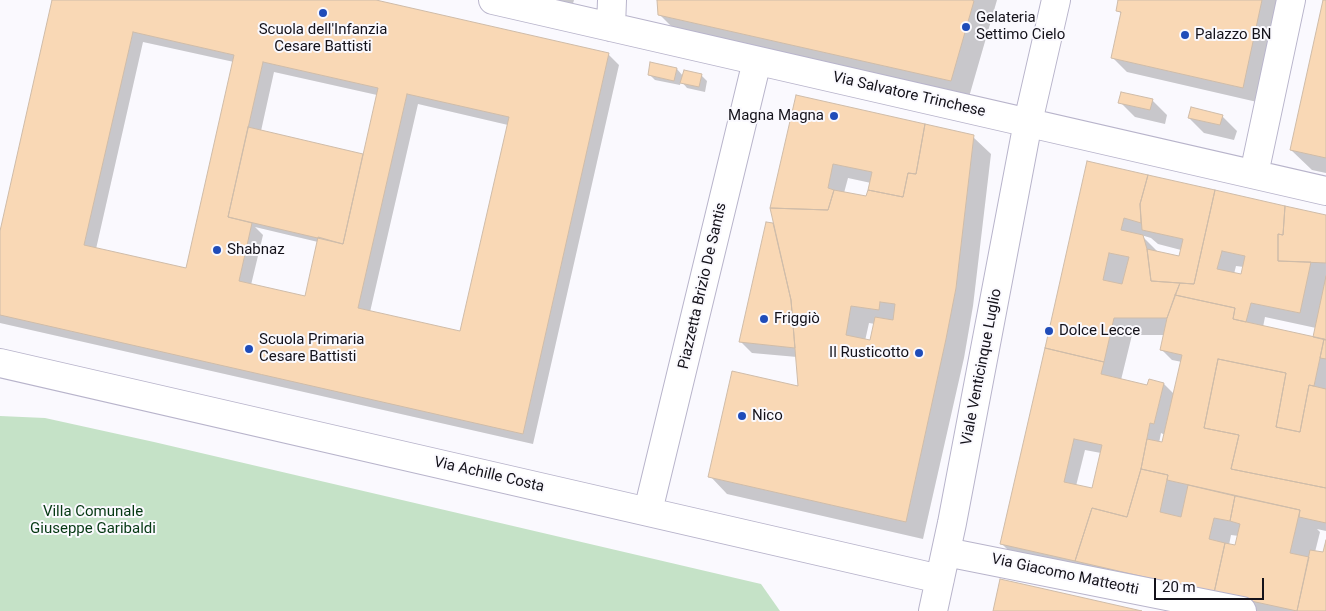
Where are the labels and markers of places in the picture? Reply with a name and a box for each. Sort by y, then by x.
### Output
marker: Scuola dell'Infanzia Cesare Battisti [317,7,329,19]
place label: Gelateria Settimo Cielo [976,9,1065,44]
place label: Scuola dell'Infanzia Cesare Battisti [259,21,387,56]
marker: Gelateria Settimo Cielo [960,21,972,33]
place label: Palazzo BN [1195,26,1271,44]
marker: Palazzo BN [1179,29,1191,41]
place label: Magna Magna [728,107,824,125]
marker: Magna Magna [828,110,840,122]
place label: Shabnaz [227,241,285,259]
marker: Shabnaz [211,244,223,256]
place label: Friggiò [774,310,820,328]
marker: Friggiò [758,313,770,325]
place label: Dolce Lecce [1059,322,1140,340]
marker: Dolce Lecce [1043,325,1055,337]
place label: Scuola Primaria Cesare Battisti [259,331,365,366]
marker: Scuola Primaria Cesare Battisti [243,343,255,355]
place label: Il Rusticotto [829,344,909,362]
marker: Il Rusticotto [913,347,925,359]
place label: Nico [752,407,783,425]
marker: Nico [736,410,748,422]

